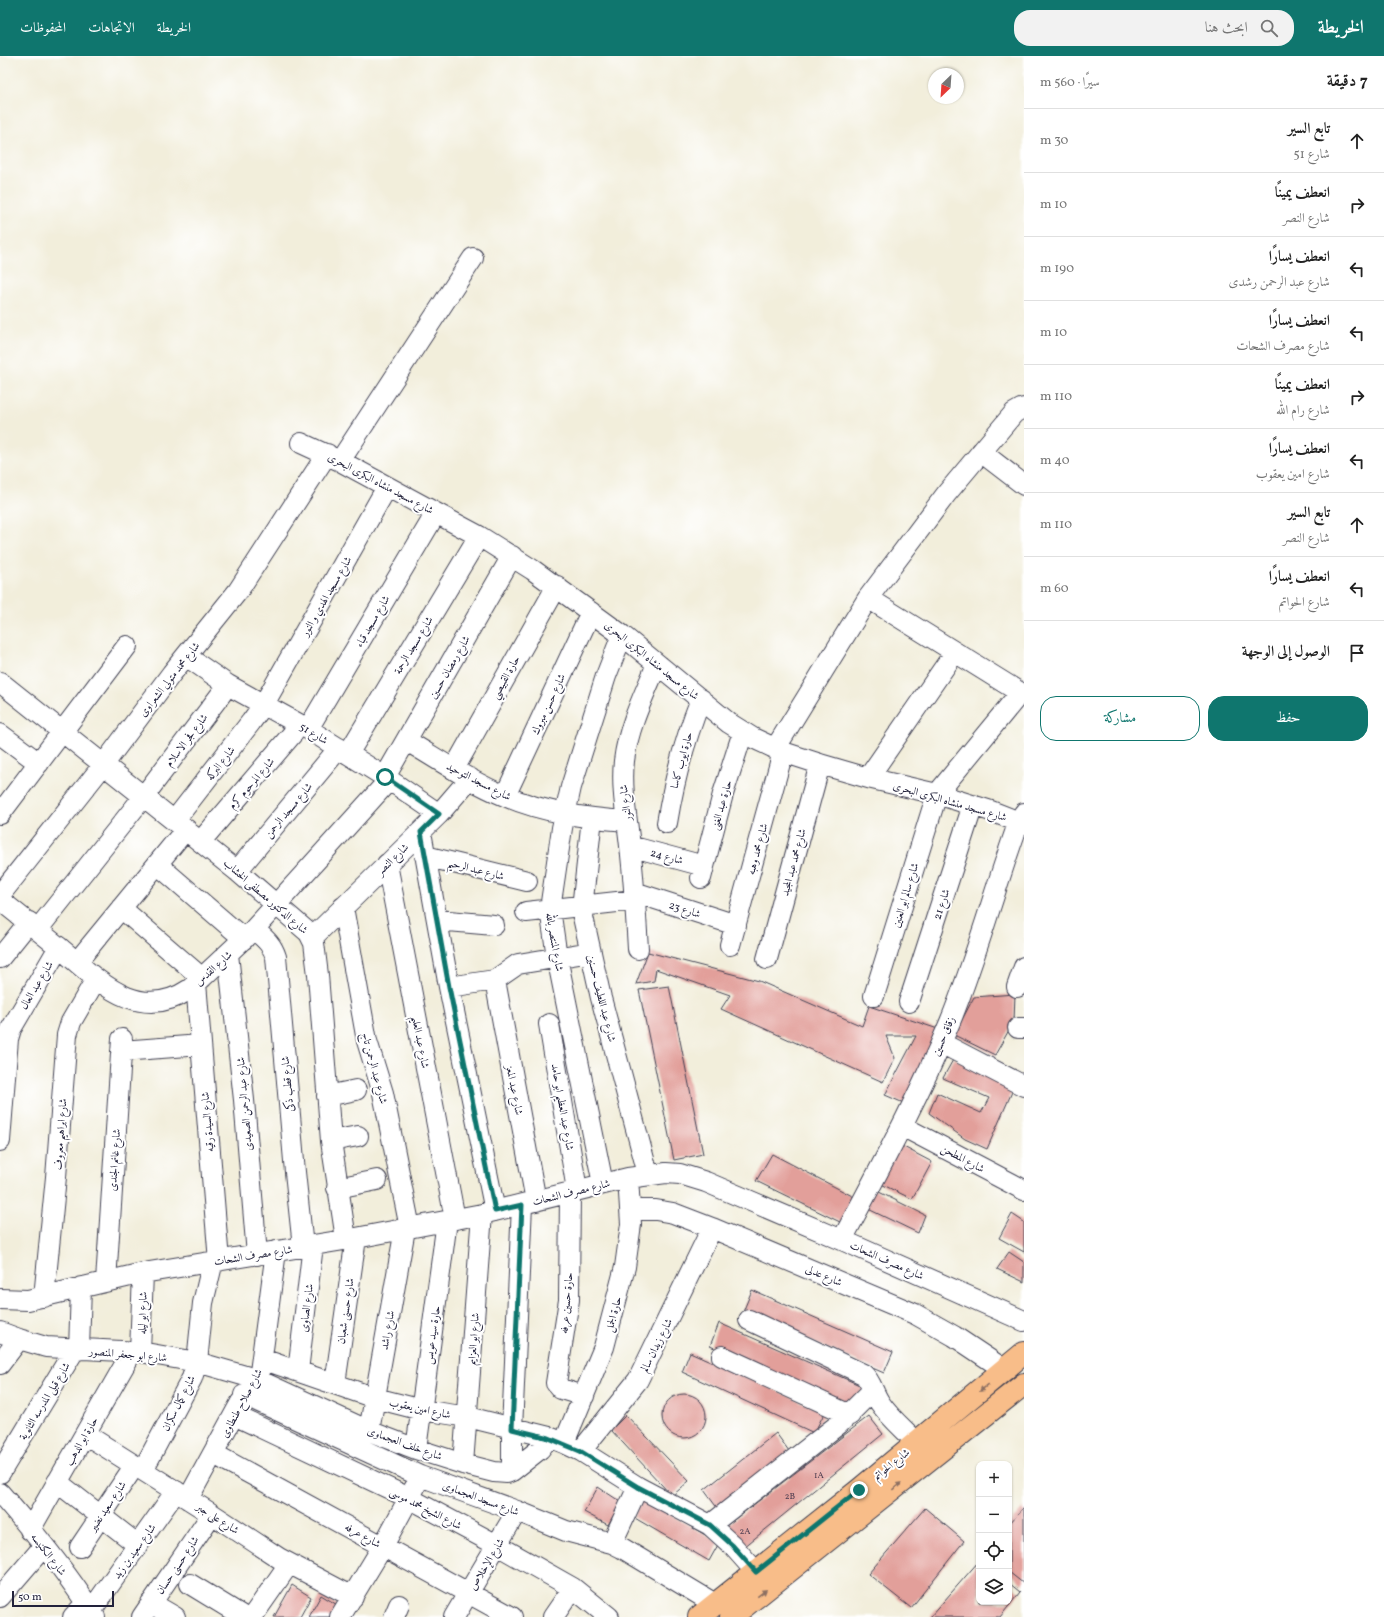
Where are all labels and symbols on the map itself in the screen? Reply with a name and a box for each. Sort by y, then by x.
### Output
north arrow [928,68,964,104]
street label: شارع مسجد منشاه البكرى البحرى [324,450,436,519]
street label: شارع مسجد الهدي و النور [298,554,357,641]
street label: شارع مسجد قباء [352,593,395,651]
street label: شارع مسجد الرحمة [391,614,438,678]
street label: شارع مسجد منشاه البكرى البحرى [600,618,702,705]
street label: شارع رمضان حسين [426,633,475,703]
street label: شارع محمد متولي الشعراوى [136,639,205,721]
street label: حارة القبيصي [488,653,526,703]
street label: شارع حسن مبروك [529,672,571,738]
street label: شارع فجر الاسلام [162,711,213,771]
street label: شارع 51 [296,720,330,750]
street label: حارة ايوب كاسا [668,730,697,790]
street label: شارع البركه [202,743,240,785]
street label: شارع المرحوم كرم [226,755,279,814]
street label: شارع مسجد التوحيد [443,760,513,806]
route start [376,768,394,786]
street label: حارة عبد الغنى [708,778,737,832]
street label: شارع مسجد منشاه البكرى البحرى [891,779,1008,827]
street label: شارع مسجد الرحمن [262,780,317,842]
street label: شارع النور [617,784,637,823]
street label: شارع محمد وهبه [744,822,774,877]
street label: شارع محمد عبد المجيد [778,827,812,898]
street label: شارع النصر [373,841,413,881]
street label: شارع 24 [648,846,685,870]
street label: شارع الدكتور مصطفى الخشاب [219,856,310,939]
street label: شارع عبد الرحيم [445,856,506,887]
street label: شارع سالم ابو العنين [889,861,924,930]
street label: شارع 21 [930,887,955,922]
street label: شارع 23 [666,898,702,924]
street label: شارع المنتصر بالله [540,911,569,973]
street label: شارع القدس [192,948,237,991]
street label: شارع عبد اللطيف حسنين [581,953,619,1044]
street label: شارع عبد العال [17,959,59,1013]
street label: زقاق حسين [929,1014,959,1059]
street label: شارع عبد العليم [405,1015,432,1070]
street label: شارع عبد الرحمن تاج [355,1031,390,1106]
street label: شارع قطب ذكى [278,1055,299,1113]
street label: شارع عبد الرحمن الصعيدى [234,1056,258,1151]
street label: شارع عبد العظيم ابو حامد [544,1062,577,1152]
street label: شارع عبد المعز [500,1063,526,1117]
street label: شارع السيدة رقيه [198,1091,220,1153]
street label: شارع ابراهيم معروف [52,1098,73,1171]
street label: شارع غانم الجندى [106,1128,126,1192]
street label: شارع المطحن [938,1142,987,1178]
street label: شارع مصرف الشحات [531,1177,612,1211]
street label: شارع مصرف الشحات [847,1238,926,1285]
street label: شارع مصرف الشحات [213,1243,294,1271]
street label: شارع عدلى [802,1262,844,1292]
street label: حارة حسين عرفه [557,1271,578,1335]
street label: شارع حسنى شعبان [334,1277,360,1345]
street label: شارع الصاوى [297,1283,319,1333]
street label: شارع ابو ليله [135,1291,153,1335]
street label: حارة الجمل [602,1295,626,1334]
street label: حارة سيد عويس [422,1305,445,1366]
street label: شارع راشد [378,1310,400,1351]
street label: شارع ابو العزايم [465,1312,485,1366]
street label: شارع زيدان سالم [638,1316,678,1376]
street label: شارع ابو جعفر المنصور [87,1345,167,1367]
street label: شارع قبلى المدرسه الثانوية [16,1360,75,1444]
street label: شارع صلاح طنطاوى [218,1366,269,1442]
street label: شارع كمال سكران [159,1373,201,1435]
one-way arrow [978,1383,989,1392]
street label: شارع امين يعقوب [387,1396,452,1424]
street label: حارة ابو الدهب [62,1414,103,1469]
street label: شارع خلف العجماوى [365,1424,444,1466]
street label: شارع الحواتم [870,1446,914,1485]
house number: 1A [814,1469,825,1482]
street label: شارع سعيد نضير [85,1479,131,1536]
street label: شارع مسجد العجماوى [440,1479,521,1521]
route end [850,1481,868,1499]
one-way arrow [891,1482,902,1490]
street label: شارع الشيخ محمد موسى [386,1485,464,1536]
house number: 2B [785,1490,796,1503]
street label: شارع على جبر [192,1499,241,1539]
street label: شارع عرفه [341,1520,383,1553]
street label: شارع سعيد بن زيد [110,1521,161,1583]
house number: 2A [739,1525,751,1538]
street label: شارع الكنيسه [26,1531,69,1580]
street label: شارع حسنى حسان [153,1534,204,1598]
street label: شارع الإخلاص [466,1536,510,1594]
one-way arrow [756,1588,767,1597]
scale bar [12,1589,114,1608]

